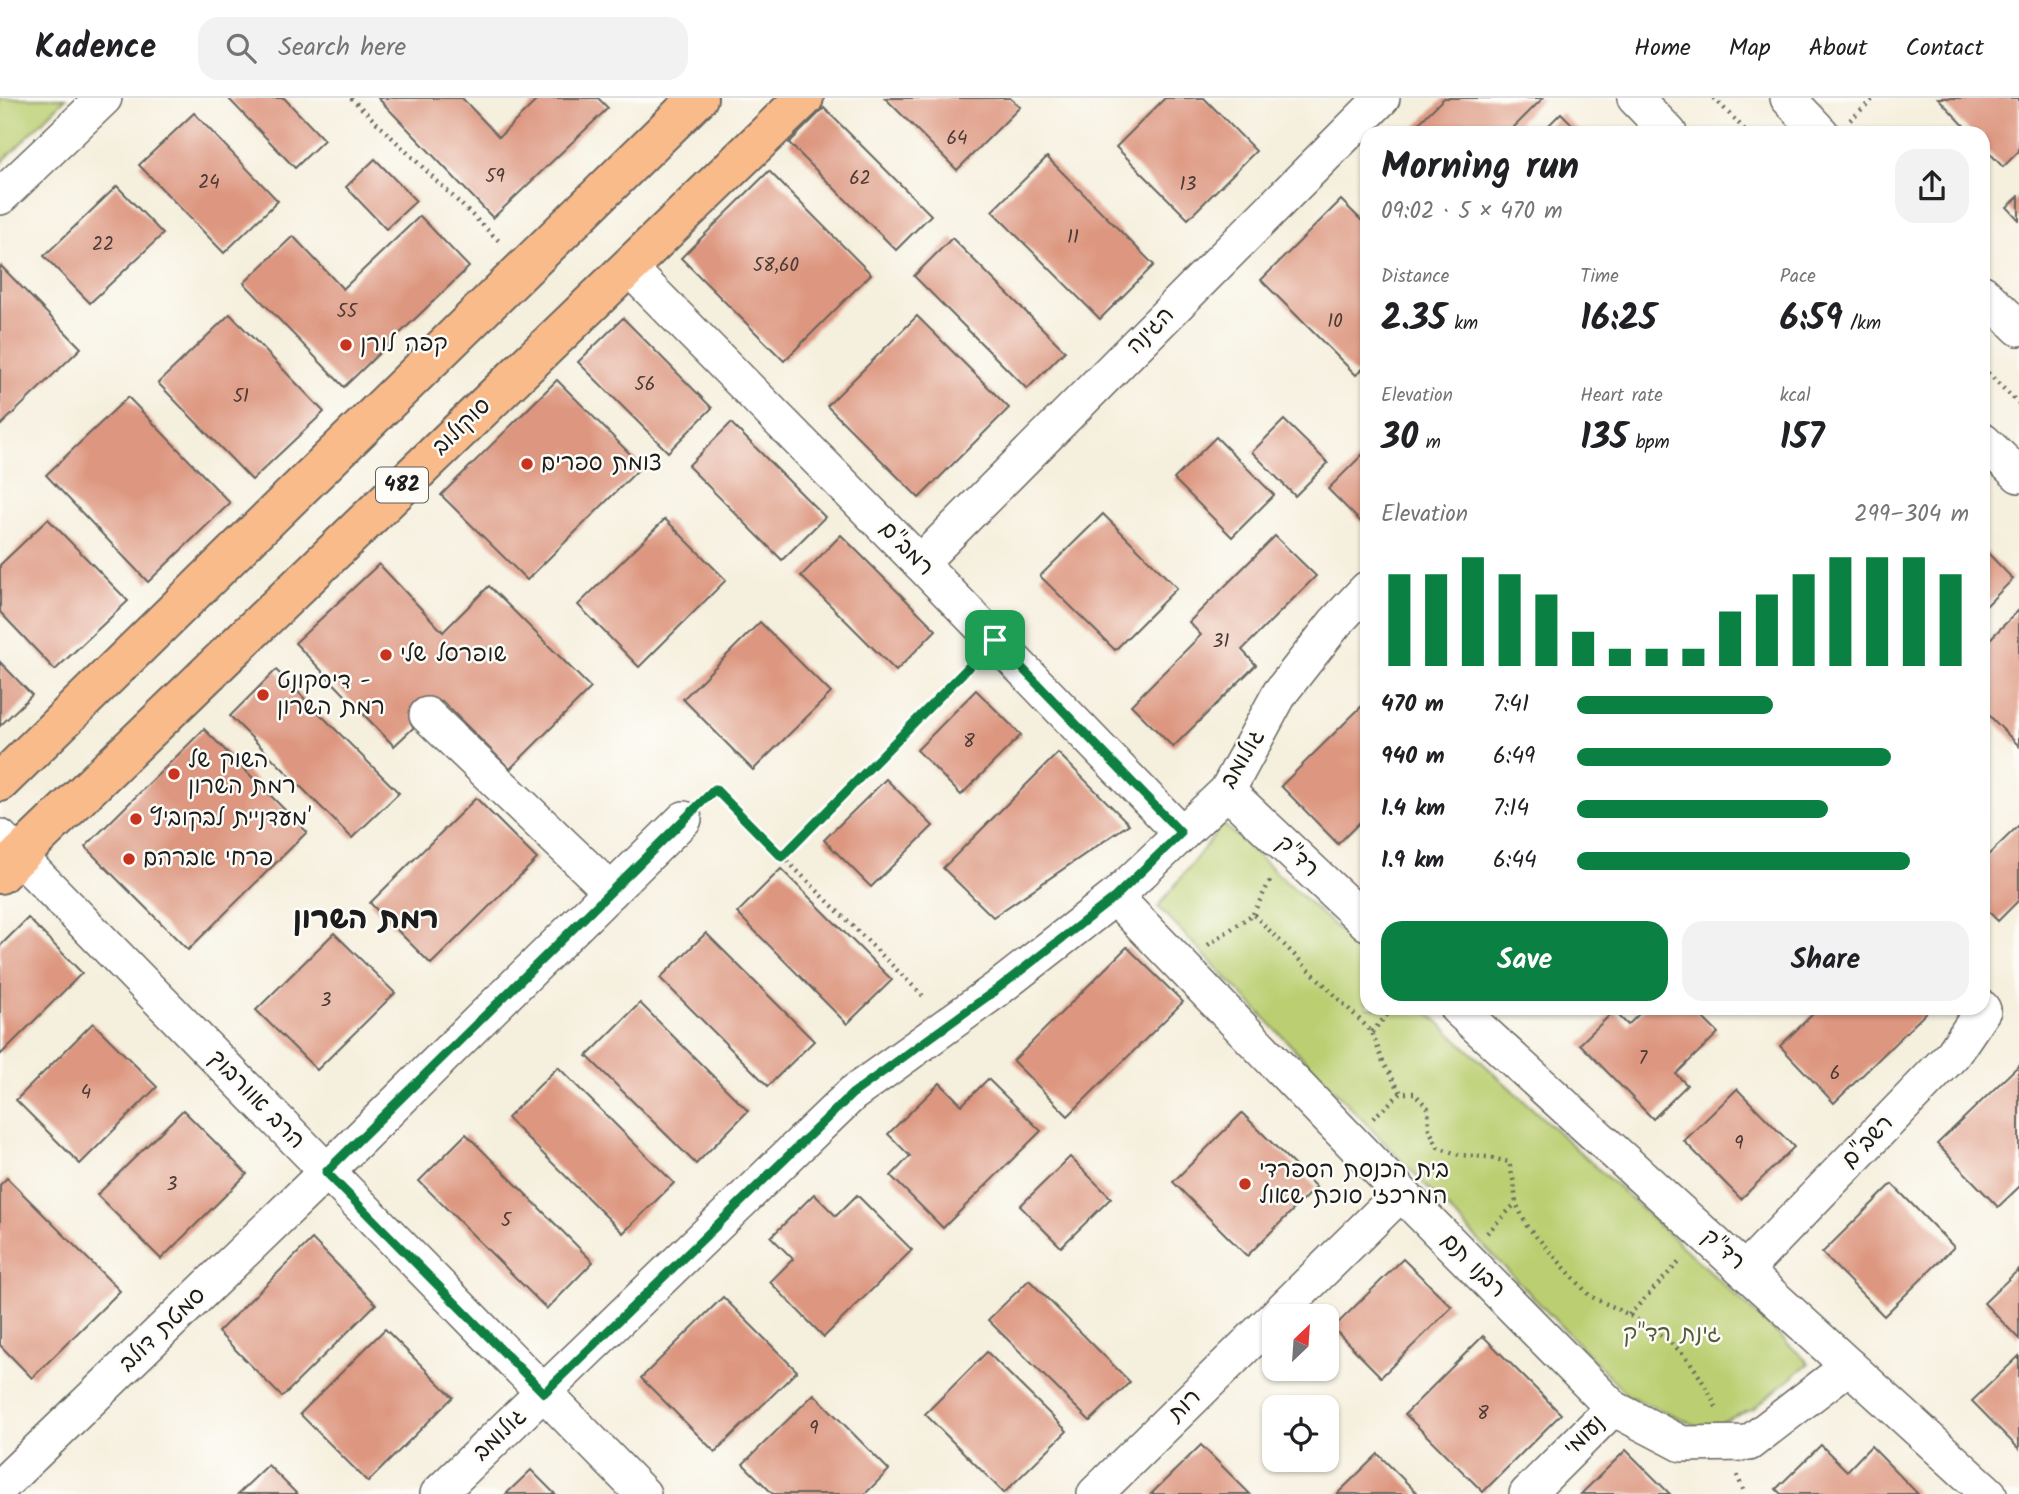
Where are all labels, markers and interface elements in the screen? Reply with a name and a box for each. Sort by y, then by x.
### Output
search box [198,17,688,80]
text: Kadence [35,22,156,75]
text: Search here [278,27,406,69]
icon: search [222,29,260,67]
text: Home [1634,29,1691,68]
text: Map [1729,29,1771,68]
text: About [1809,29,1867,68]
text: Contact [1905,29,1984,68]
house number: 64 [946,124,968,154]
text: Morning run [1381,138,1579,198]
button: share [1895,149,1969,223]
house number: 59 [485,162,505,192]
house number: 62 [849,164,871,194]
house number: 24 [198,168,220,198]
house number: 13 [1180,170,1197,200]
text: 09:02 · 5 × 470 m [1381,194,1562,230]
house number: 11 [1067,223,1079,253]
house number: 22 [92,230,114,260]
house number: 58,60 [753,251,799,281]
text: Distance [1381,262,1449,292]
text: Time [1580,262,1619,292]
text: Pace [1780,262,1816,292]
text: 2.35 [1381,292,1447,348]
text: 16:25 [1580,292,1657,348]
text: 6:59 [1780,292,1843,348]
house number: 55 [337,297,359,327]
street label: הגינה [1119,299,1183,363]
house number: 10 [1327,307,1343,337]
text: km [1447,309,1478,339]
text: /km [1843,309,1881,339]
place label: קפה לורן [360,327,448,363]
marker: קפה לורן [338,337,354,353]
house number: 56 [635,370,655,400]
text: Elevation [1381,381,1453,411]
text: Heart rate [1580,381,1663,411]
text: kcal [1780,381,1811,411]
house number: 51 [233,382,249,412]
street label: סוקולוב [424,390,500,464]
text: 30 [1381,411,1418,467]
text: 135 [1580,411,1628,467]
text: 157 [1780,411,1824,467]
text: m [1418,428,1441,458]
text: bpm [1628,428,1670,458]
place label: צומת ספרים [541,446,662,482]
marker: צומת ספרים [519,456,535,472]
road number: 482 [376,468,428,502]
text: Elevation [1381,497,1468,533]
text: 299–304 m [1854,497,1969,533]
street label: רמב"ם [870,513,942,585]
pin [965,610,1025,670]
icon: arrive [976,621,1014,659]
house number: 31 [1213,627,1229,657]
place label: שופרסל שלי [400,637,507,673]
marker: שופרסל שלי [378,647,394,663]
place label: דיסקונט - רמת השרון [277,664,385,726]
marker: דיסקונט - רמת השרון [255,687,271,703]
text: 470 m [1381,687,1444,723]
text: 7:41 [1493,687,1529,723]
street label: גולומב [1212,723,1274,795]
house number: 8 [963,727,975,757]
text: 940 m [1381,739,1445,775]
text: 6:49 [1493,739,1535,775]
place label: השוק של רמת השרון [188,743,296,805]
marker: השוק של רמת השרון [166,766,182,782]
text: 1.4 km [1381,791,1445,827]
text: 7:14 [1493,791,1529,827]
place label: מעדניית לבקוביץ' [150,801,311,837]
marker: מעדניית לבקוביץ' [128,811,144,827]
street label: רד"ק [1267,827,1327,887]
place label: פרחי אברהם [143,841,273,877]
text: 1.9 km [1381,843,1444,879]
text: 6:44 [1493,843,1537,879]
marker: פרחי אברהם [121,851,137,867]
district label: רמת השרון [293,896,439,944]
button: Save [1381,921,1668,1001]
button: Share [1682,921,1969,1001]
house number: 3 [321,986,332,1016]
street label: הרב אוורבוך [199,1042,313,1158]
house number: 7 [1639,1044,1649,1074]
house number: 6 [1830,1059,1840,1089]
house number: 4 [81,1078,91,1108]
street label: רשב"ם [1833,1107,1903,1177]
house number: 9 [1734,1129,1744,1159]
place label: בית הכנסת הספרדי המרכזי סוכת שאול [1259,1153,1449,1215]
house number: 3 [167,1170,178,1200]
marker: בית הכנסת הספרדי המרכזי סוכת שאול [1237,1176,1253,1192]
house number: 5 [501,1206,513,1236]
street label: רד"ק [1693,1220,1753,1280]
street label: רבנו תם [1432,1225,1514,1307]
street label: סמטת דולב [111,1279,215,1381]
north arrow [1262,1304,1339,1381]
map controls [1262,1304,1339,1472]
park label: גינת רד"ק [1623,1317,1721,1353]
street label: רות [1159,1381,1210,1432]
button: locate [1262,1395,1339,1472]
house number: 8 [1477,1399,1489,1429]
street label: גולומב [465,1400,535,1470]
street label: נעומי [1556,1407,1614,1465]
house number: 9 [809,1414,819,1444]

